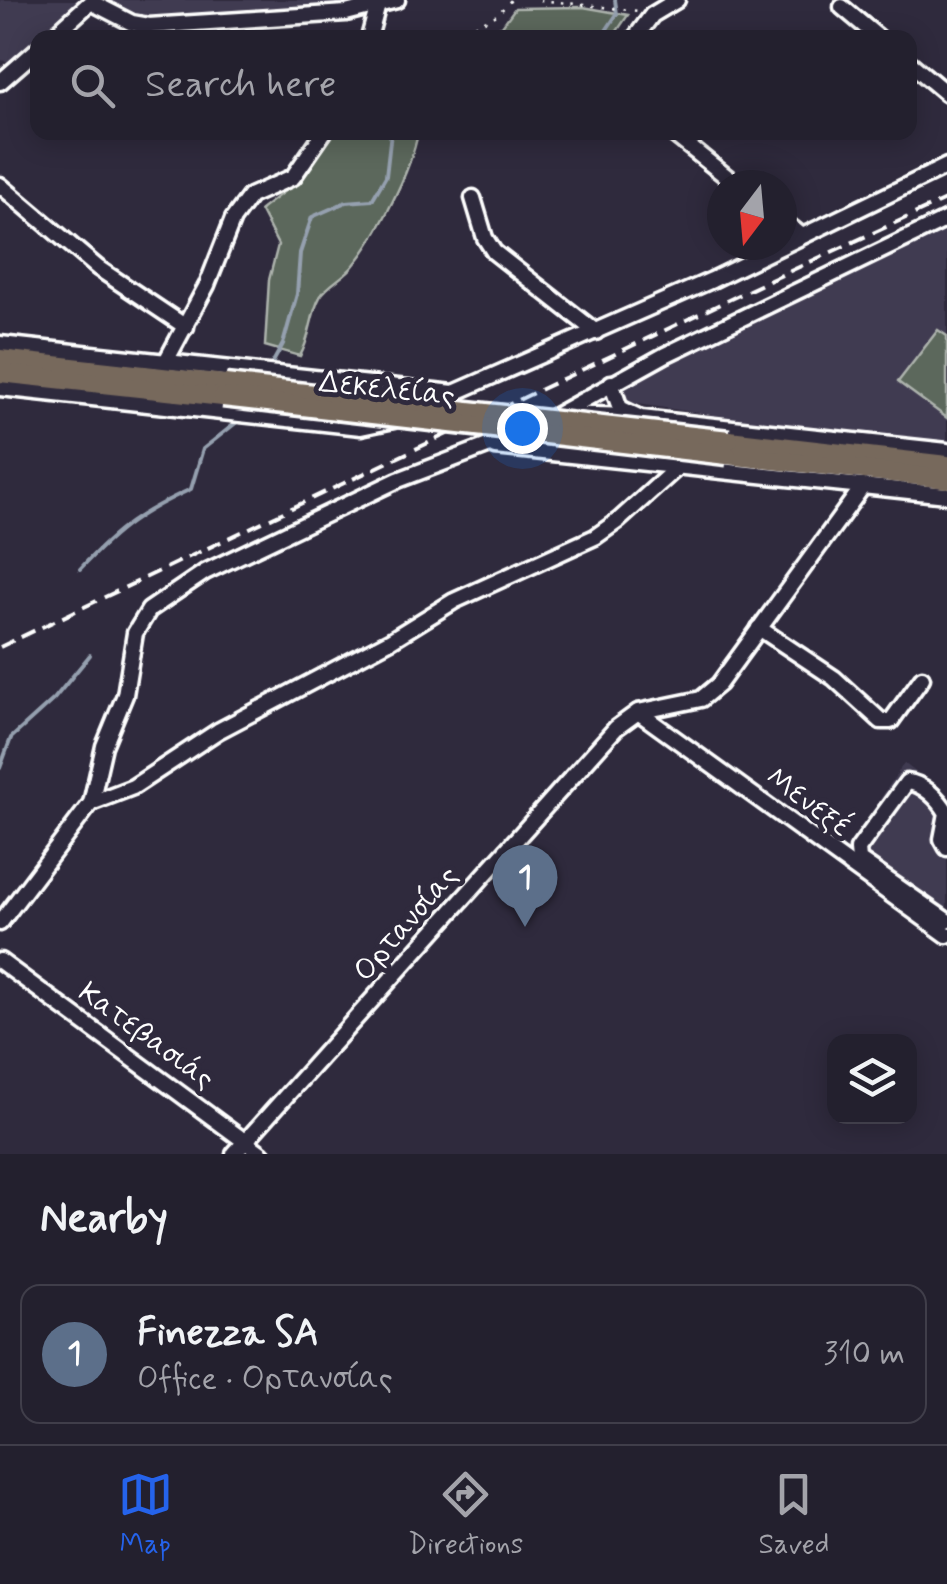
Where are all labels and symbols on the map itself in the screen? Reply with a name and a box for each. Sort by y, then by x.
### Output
north arrow [707,170,797,260]
street label: Δεκελείας [317,363,457,416]
your location [497,403,548,454]
street label: Μενεξέ [758,758,859,846]
pin: 1 [492,844,558,927]
street label: Ορτανσίας [345,858,467,990]
street label: Κατεβασιάς [70,974,222,1099]

